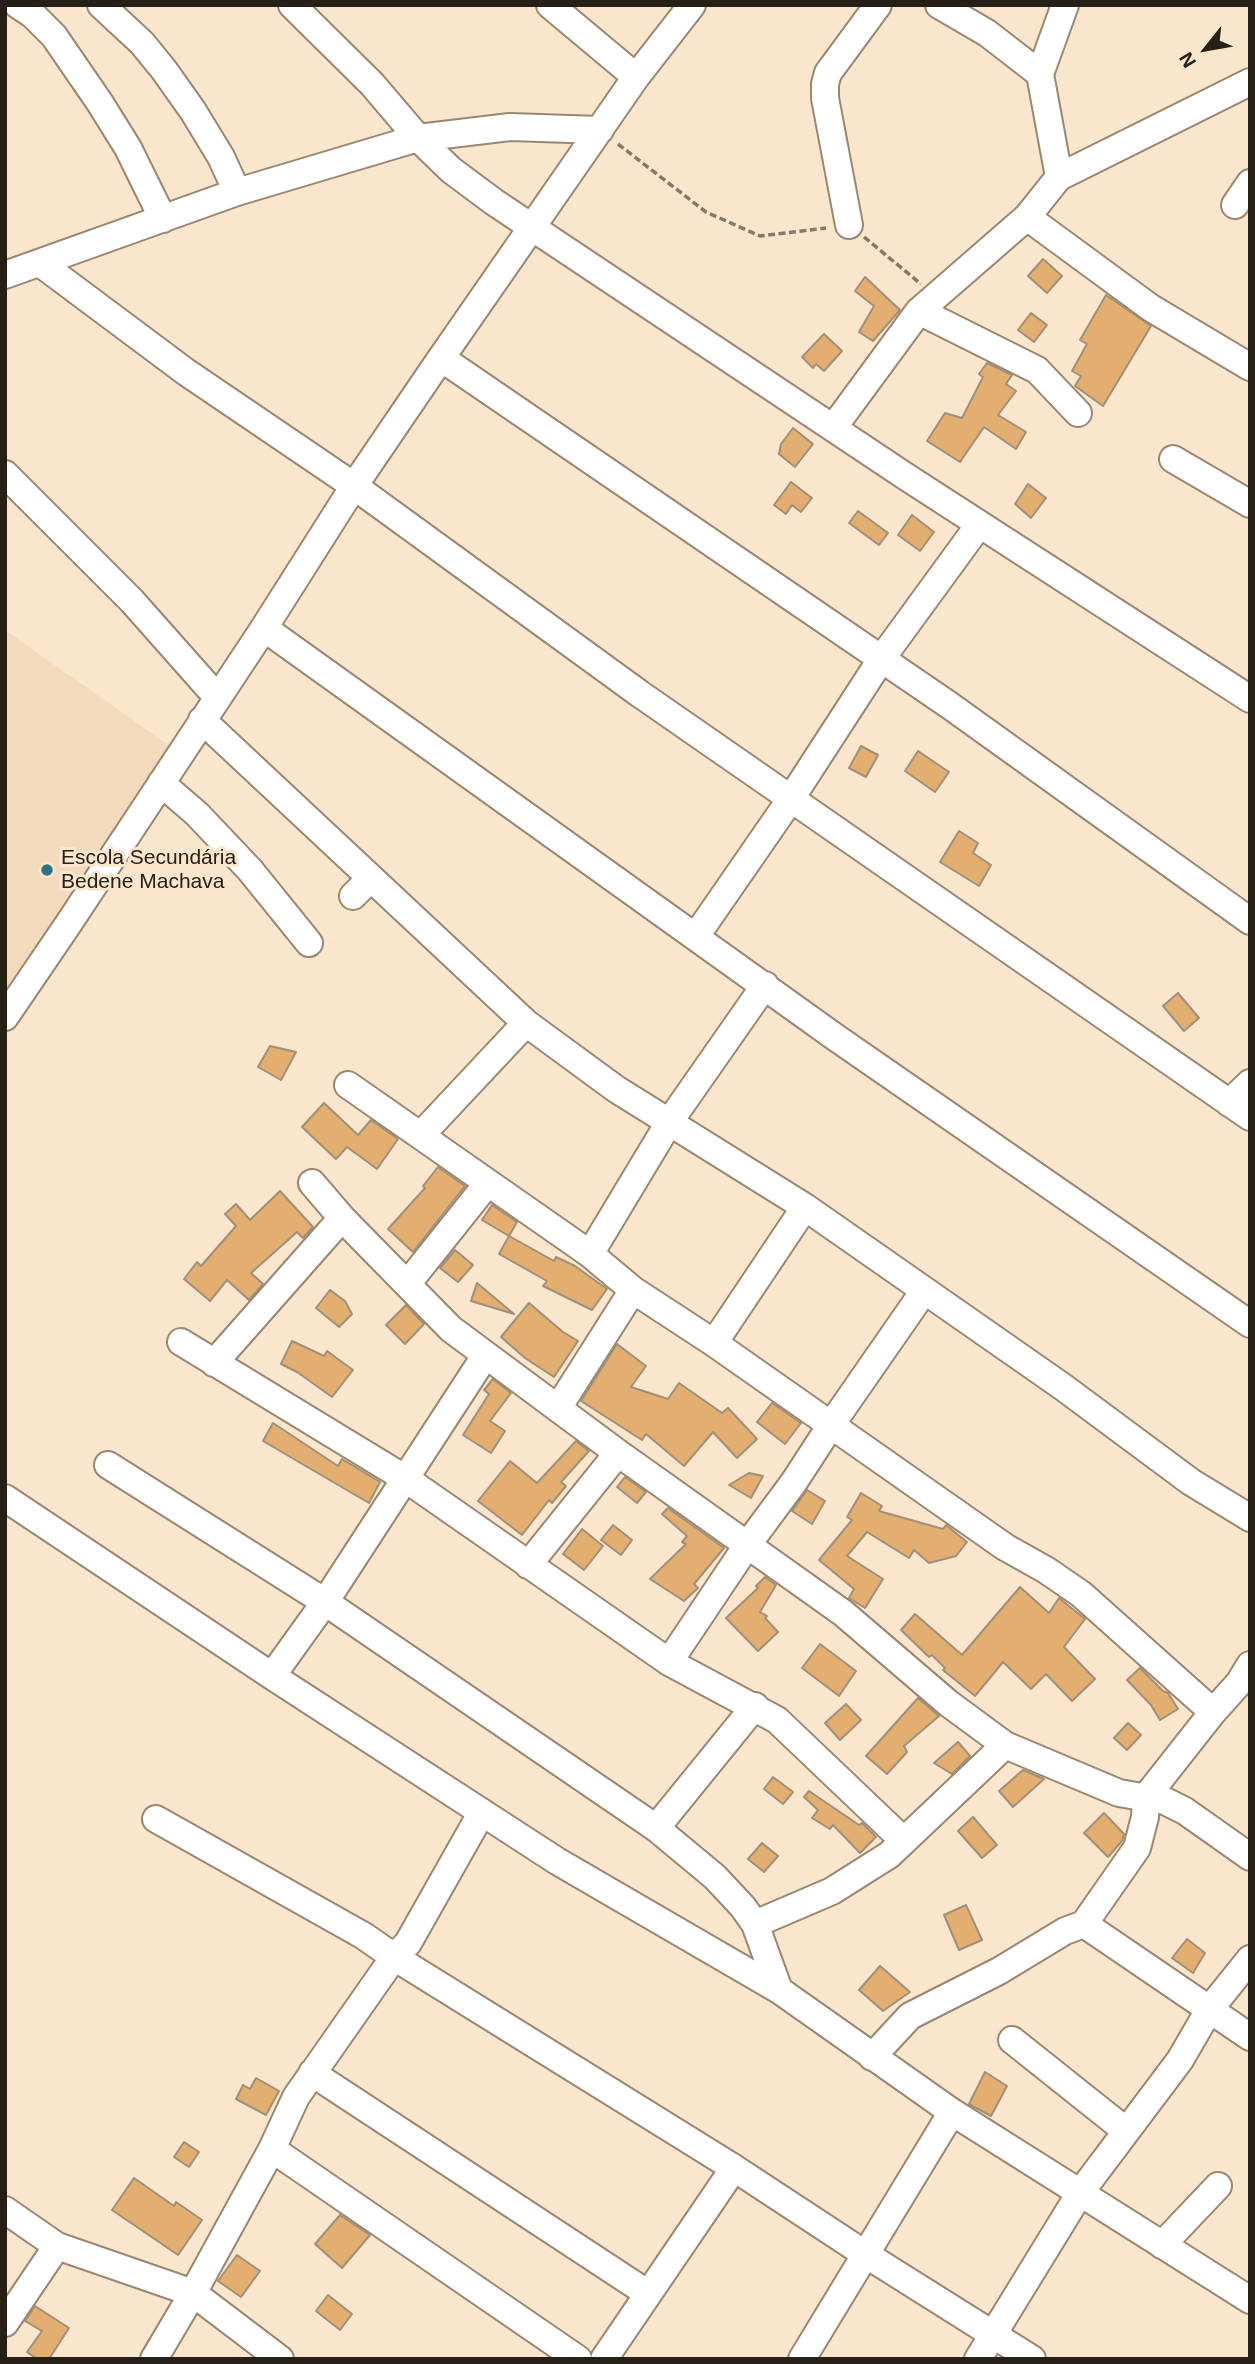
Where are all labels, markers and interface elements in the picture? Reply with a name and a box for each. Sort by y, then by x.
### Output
north arrow [1171,14,1241,84]
text: N [1175,49,1200,71]
place label: Escola Secundária Bedene Machava [61,845,236,895]
marker: Escola Secundária Bedene Machava [39,862,55,878]

